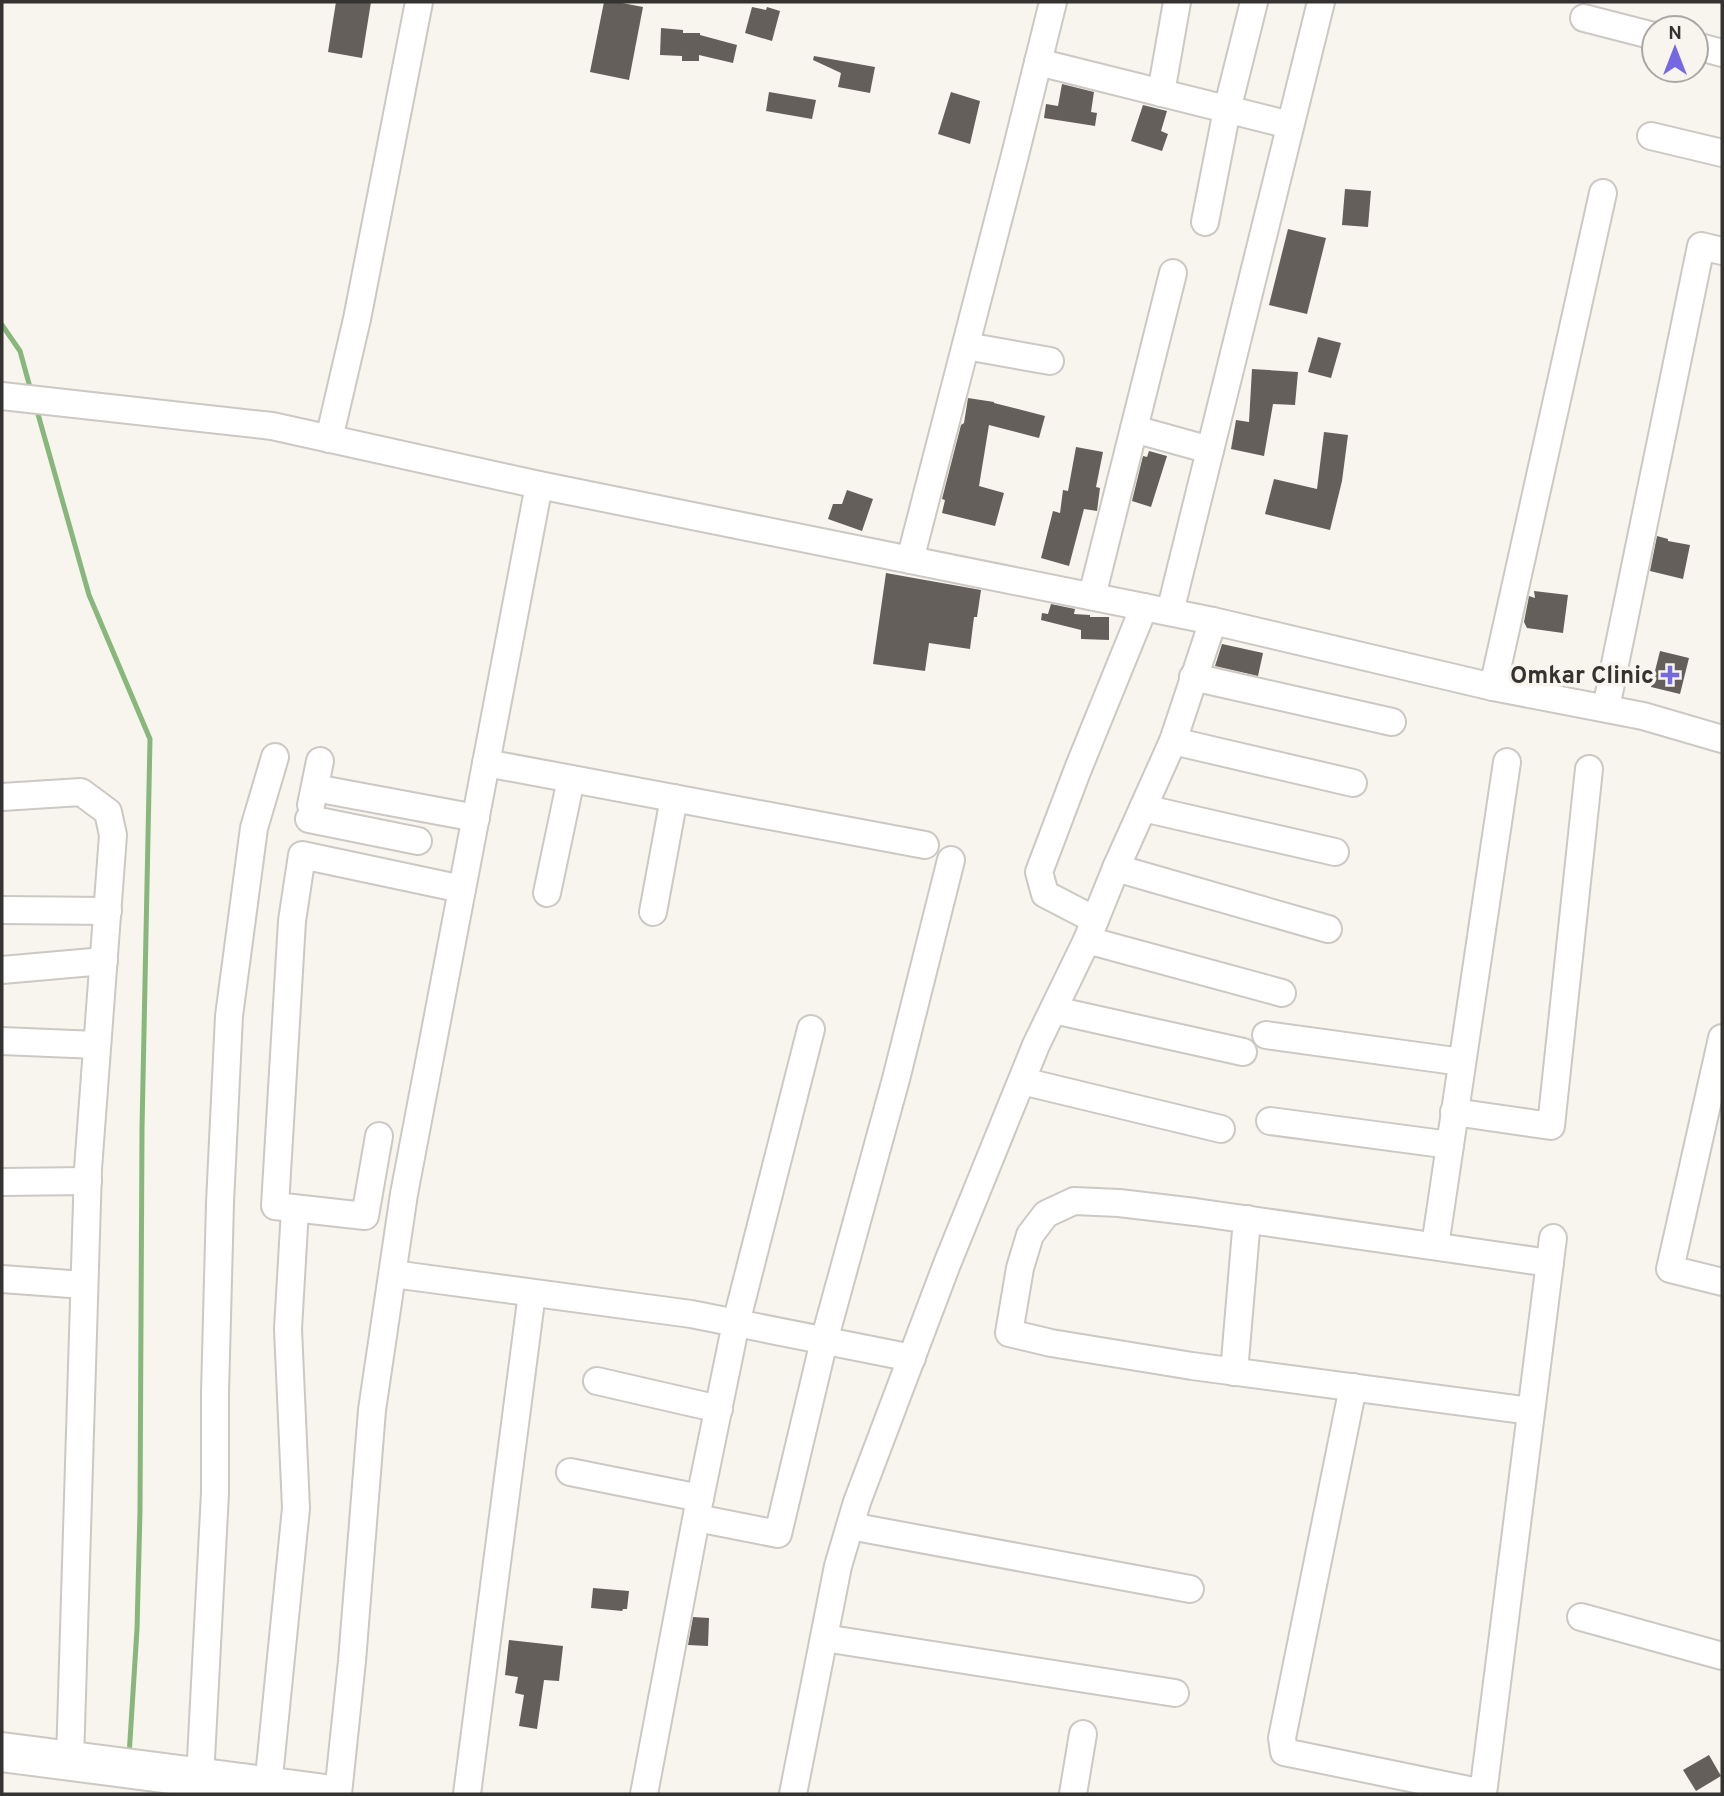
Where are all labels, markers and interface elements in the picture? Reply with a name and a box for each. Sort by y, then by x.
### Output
north arrow [1640,14,1710,84]
text: N [1668,22,1682,46]
place label: Omkar Clinic [1510,662,1654,692]
marker: Omkar Clinic [1660,665,1680,685]

